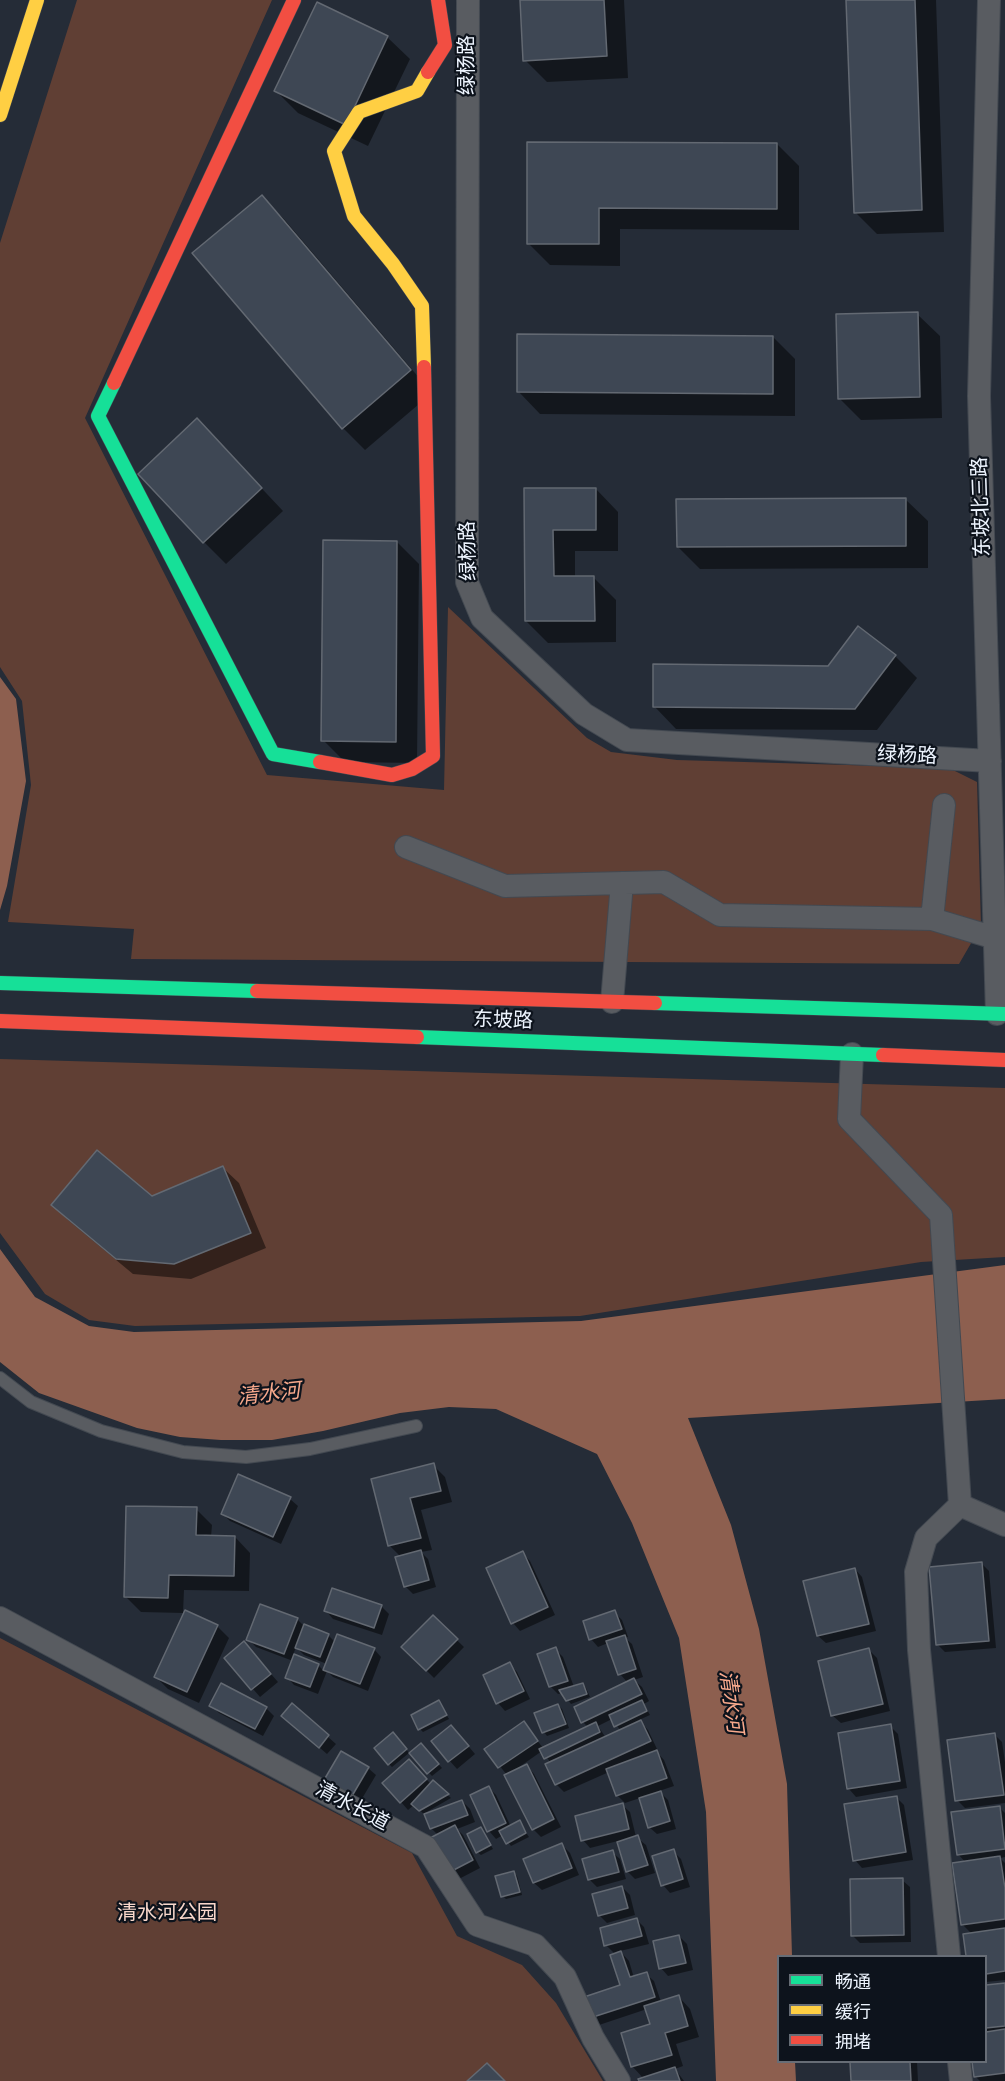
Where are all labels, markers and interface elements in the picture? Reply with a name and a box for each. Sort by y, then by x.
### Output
street label: 绿杨路 [456,35,480,95]
street label: 东坡北三路 [968,457,996,557]
street label: 绿杨路 [456,521,482,581]
street label: 绿杨路 [876,742,938,770]
street label: 东坡路 [473,1008,533,1034]
water label: 清水河 [236,1379,302,1411]
water label: 清水河 [713,1669,747,1735]
street label: 清水长道 [311,1778,393,1836]
park label: 清水河公园 [117,1902,217,1926]
legend [777,1955,987,2063]
text: 畅通 [835,1970,871,1994]
text: 缓行 [835,2000,871,2024]
text: 拥堵 [835,2030,871,2054]

